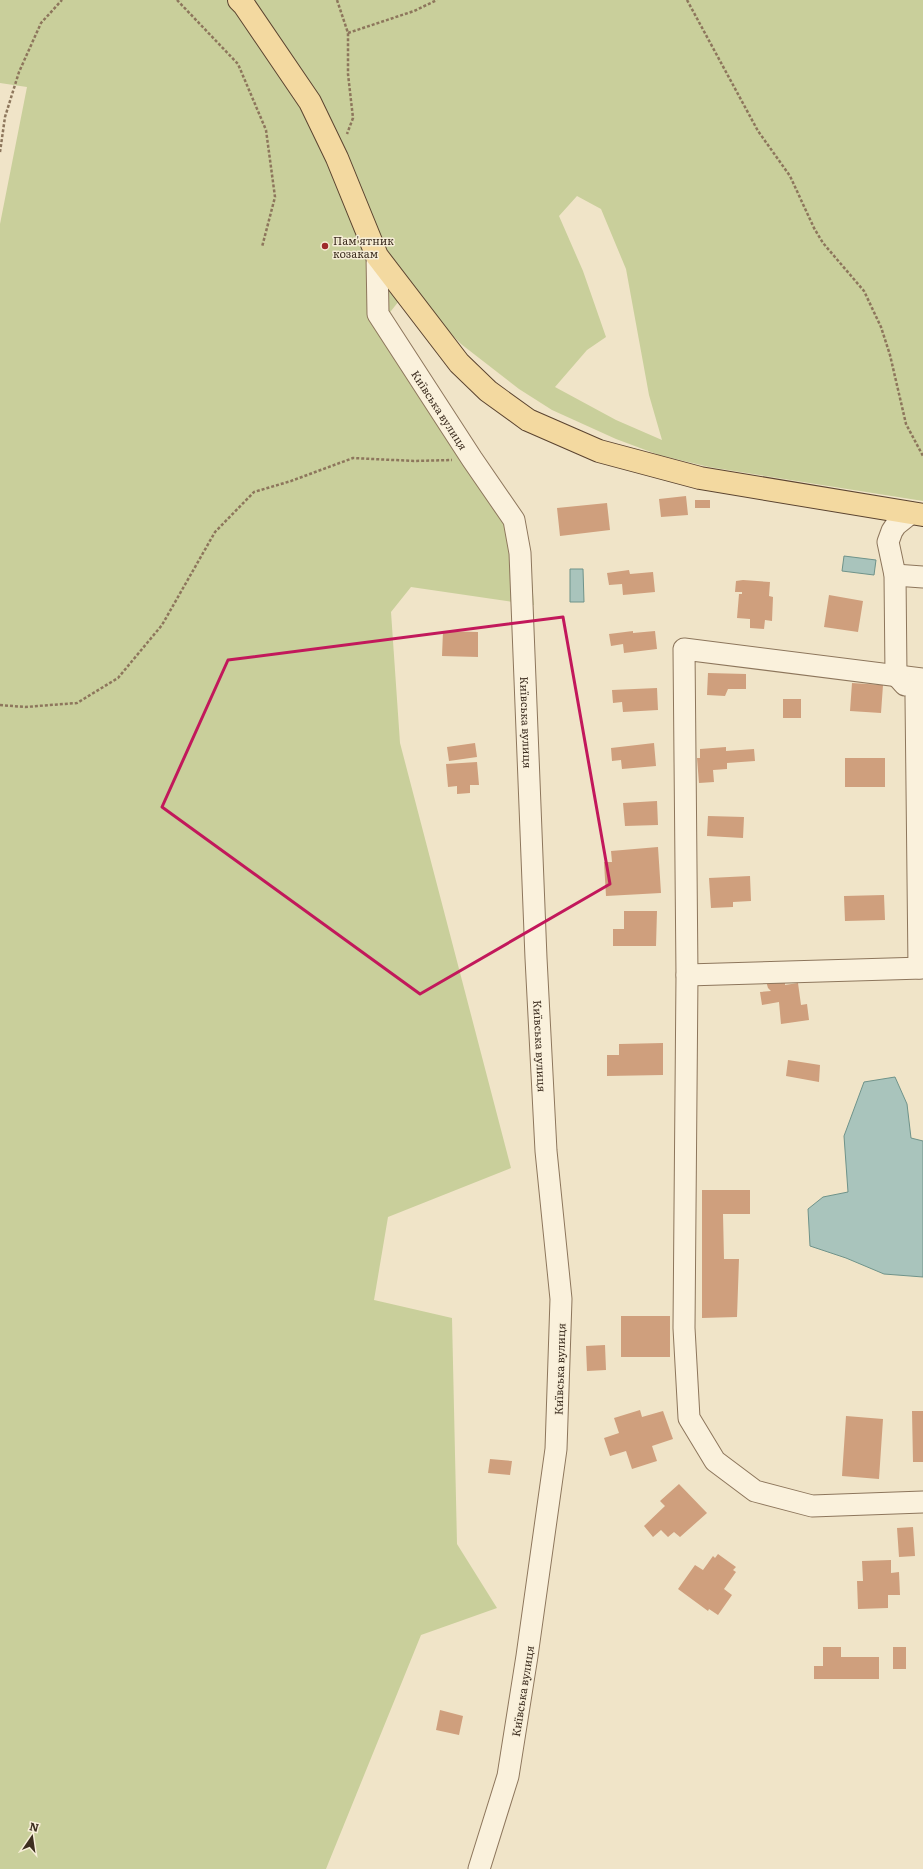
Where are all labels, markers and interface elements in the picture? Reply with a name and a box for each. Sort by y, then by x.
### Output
place label: Пам'ятник козакам [333,232,394,261]
marker: Пам'ятник козакам [320,241,330,251]
street label: Київська вулиця [408,367,472,453]
street label: Київська вулиця [517,676,537,769]
street label: Київська вулиця [530,1000,551,1093]
street label: Київська вулиця [549,1322,569,1415]
street label: Київська вулиця [507,1644,537,1738]
north arrow [12,1817,52,1857]
text: N [28,1817,41,1835]

